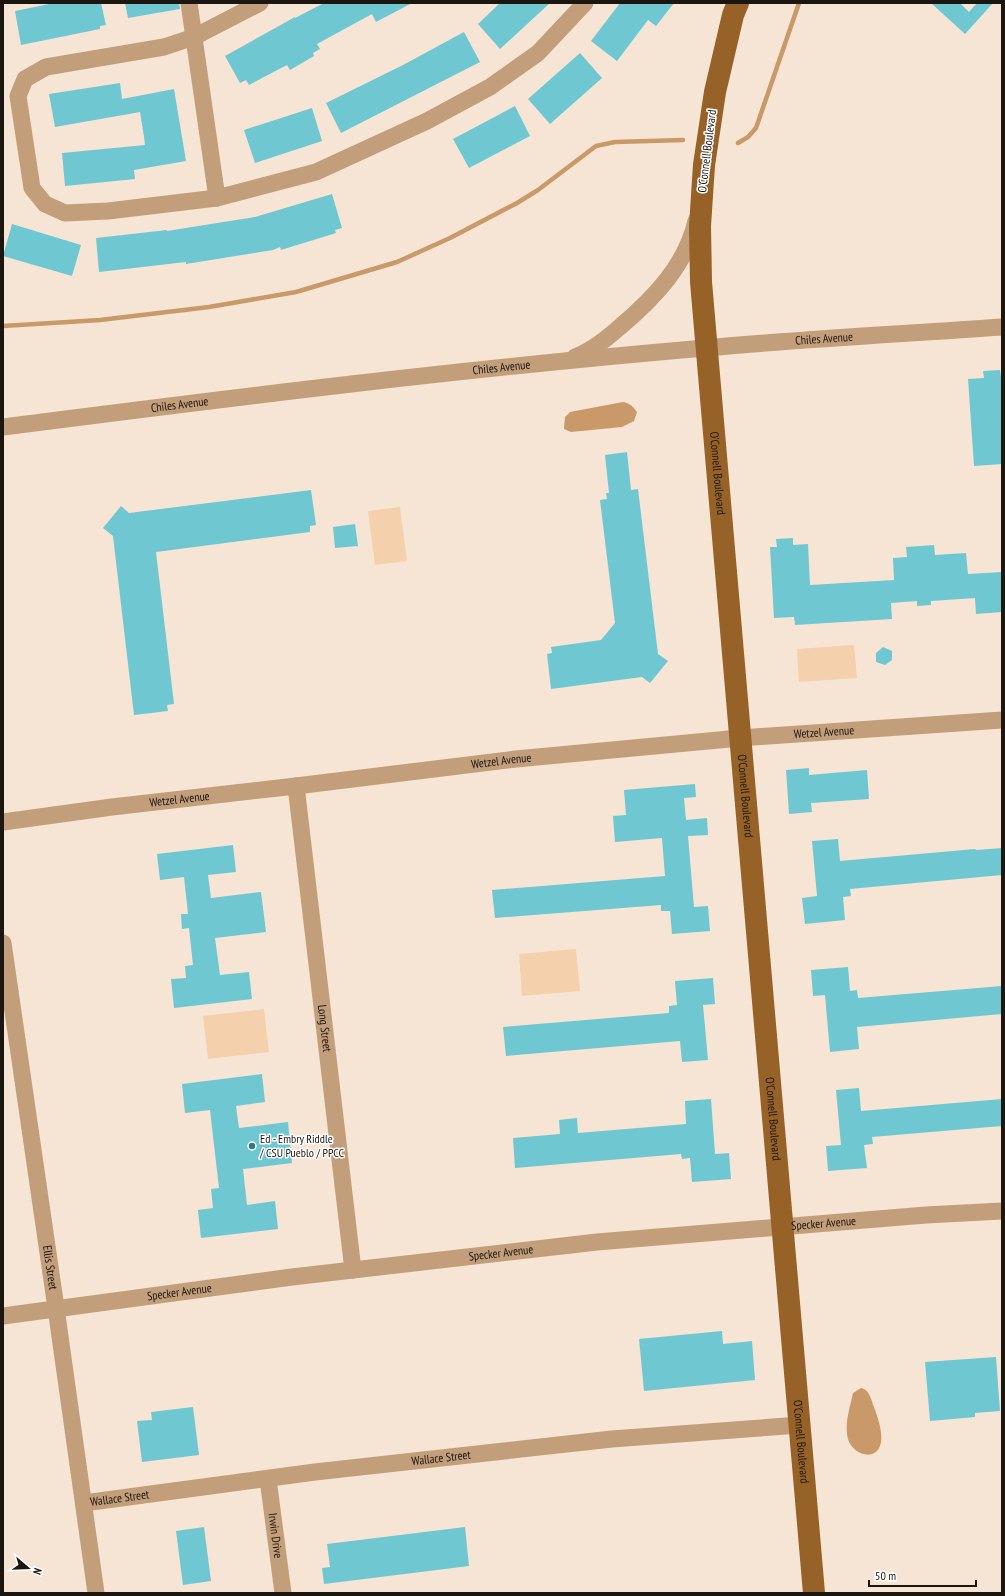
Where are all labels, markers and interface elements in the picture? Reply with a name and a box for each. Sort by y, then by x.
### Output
street label: O'Connell Boulevard [694,109,719,193]
street label: Chiles Avenue [795,329,854,348]
street label: Chiles Avenue [472,356,531,377]
street label: Chiles Avenue [150,393,209,415]
street label: O'Connell Boulevard [707,431,729,516]
street label: Wetzel Avenue [793,722,855,741]
street label: Wetzel Avenue [470,750,532,771]
street label: O'Connell Boulevard [735,754,757,838]
street label: Wetzel Avenue [149,788,210,810]
street label: Long Street [315,1004,335,1053]
street label: O'Connell Boulevard [763,1077,785,1161]
place label: Ed - Embry Riddle / CSU Pueblo / PPCC [259,1131,344,1160]
marker: Ed - Embry Riddle / CSU Pueblo / PPCC [247,1141,257,1151]
street label: Specker Avenue [791,1213,857,1233]
street label: Specker Avenue [468,1241,534,1264]
street label: Ellis Street [40,1244,61,1291]
street label: Specker Avenue [146,1280,213,1303]
street label: O'Connell Boulevard [790,1399,813,1484]
street label: Wallace Street [411,1447,472,1468]
street label: Wallace Street [89,1486,151,1509]
street label: Irwin Drive [266,1512,286,1559]
north arrow [8,1548,48,1588]
scale bar [869,1562,976,1588]
text: N [30,1566,45,1576]
text: 50 m [875,1568,896,1583]

